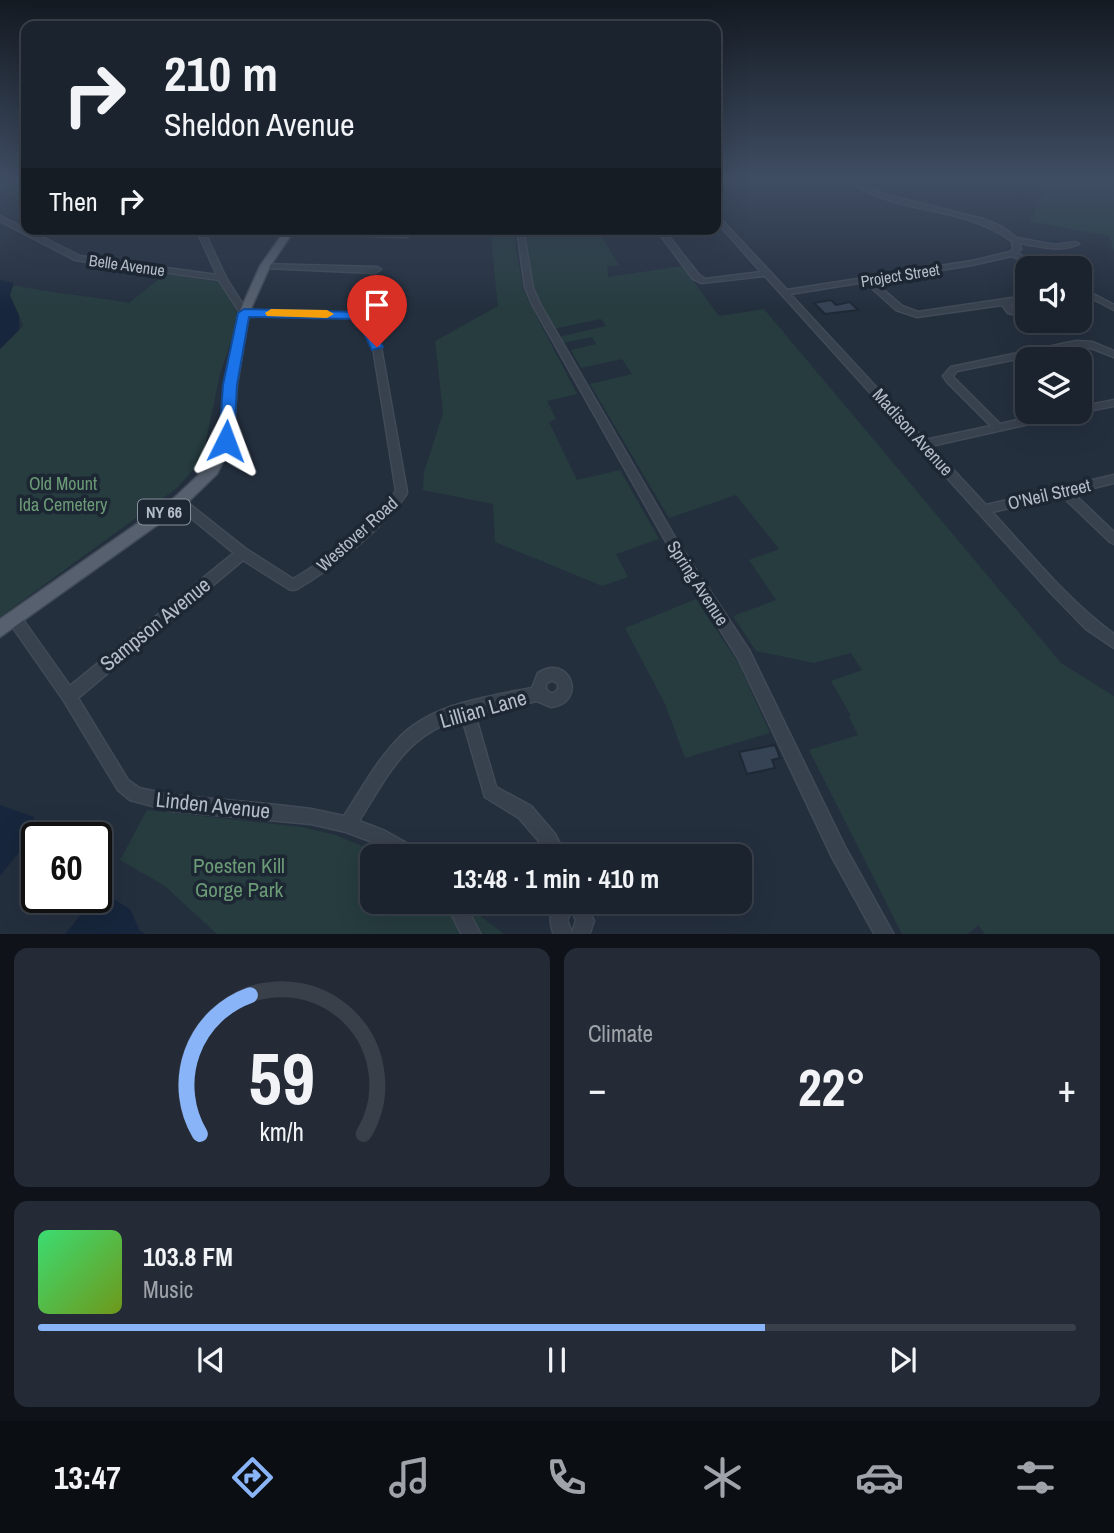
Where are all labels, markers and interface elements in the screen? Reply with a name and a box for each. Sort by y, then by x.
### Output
text: 210 m [164,40,278,106]
icon: right [49,49,140,140]
text: Sheldon Avenue [164,103,355,146]
icon: right [112,182,150,220]
text: Then [49,184,98,219]
street label: Belle Avenue [88,249,166,281]
map controls [1015,256,1092,424]
button: sound [1015,256,1092,333]
street label: Project Street [859,258,941,292]
pin [347,275,407,347]
icon: arrive [358,286,396,324]
button: layers [1015,347,1092,424]
street label: Madison Avenue [867,383,959,481]
position arrow [189,404,263,478]
park label: Old Mount Ida Cemetery [19,471,108,517]
street label: O'Neil Street [1005,472,1093,516]
street label: Westover Road [311,491,403,577]
road number: NY 66 [138,499,190,524]
street label: Spring Avenue [661,536,735,630]
street label: Sampson Avenue [94,570,216,678]
street label: Lillian Lane [436,683,530,735]
street label: Linden Avenue [154,785,272,825]
speed limit sign: 60 [21,822,112,913]
park label: Poesten Kill Gorge Park [193,851,285,904]
text: 13:48 · 1 min · 410 m [453,861,659,896]
text: Climate [588,1018,653,1049]
text: 59 [249,1029,315,1127]
text: 22° [798,1052,866,1122]
text: − [588,1063,606,1114]
text: + [1058,1063,1076,1114]
text: km/h [260,1114,304,1148]
text: 103.8 FM [143,1239,233,1274]
text: Music [143,1274,193,1305]
icon: previous [192,1341,230,1379]
icon: pause [538,1341,576,1379]
icon: next [884,1341,922,1379]
icon: directions [228,1453,277,1502]
icon: music [385,1453,434,1502]
icon: phone [542,1453,591,1502]
icon: climate [698,1453,747,1502]
icon: car [855,1453,904,1502]
icon: filters [1011,1453,1060,1502]
text: 13:47 [54,1456,121,1499]

